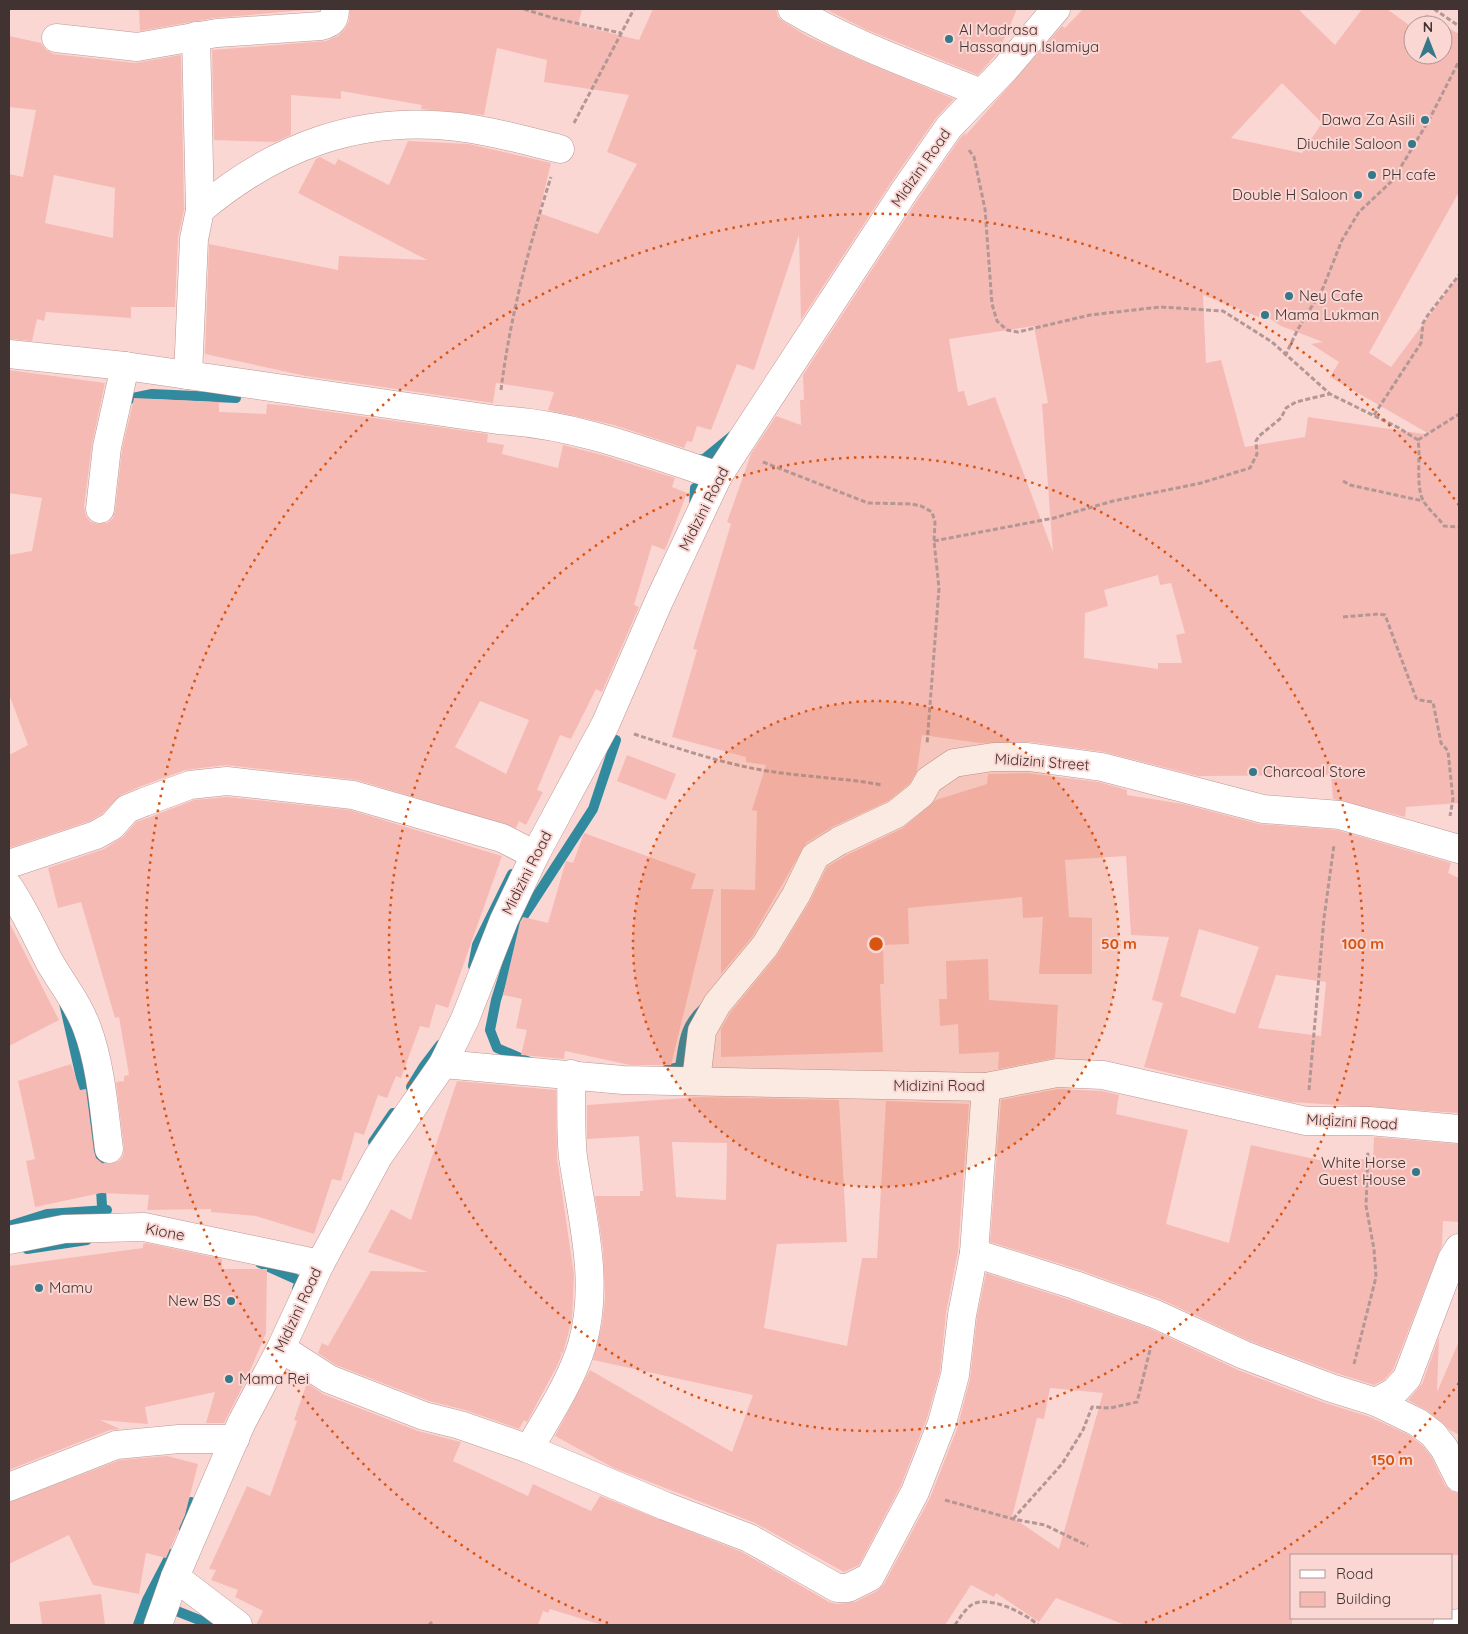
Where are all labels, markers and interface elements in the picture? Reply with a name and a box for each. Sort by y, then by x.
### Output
north arrow [1403,15,1453,65]
text: N [1423,18,1433,36]
place label: Al Madrasa Hassanayn Islamiya [959,20,1099,56]
marker: Al Madrasa Hassanayn Islamiya [943,33,955,45]
place label: Dawa Za Asili [1321,110,1415,129]
marker: Dawa Za Asili [1419,114,1431,126]
street label: Midizini Road [887,125,955,211]
place label: Diuchile Saloon [1296,134,1402,153]
marker: Diuchile Saloon [1406,138,1418,150]
place label: PH cafe [1382,165,1436,184]
marker: PH cafe [1366,169,1378,181]
place label: Double H Saloon [1232,185,1348,204]
marker: Double H Saloon [1352,189,1364,201]
place label: Ney Cafe [1299,286,1363,305]
marker: Ney Cafe [1283,290,1295,302]
place label: Mama Lukman [1275,305,1379,324]
marker: Mama Lukman [1259,309,1271,321]
street label: Midizini Road [674,464,733,554]
street label: Midizini Street [994,749,1090,774]
place label: Charcoal Store [1263,762,1366,781]
marker: Charcoal Store [1247,766,1259,778]
street label: Midizini Road [497,828,556,918]
text: 50 m [1101,934,1137,953]
text: 100 m [1342,934,1384,953]
centre of rings [867,935,885,953]
street label: Midizini Road [893,1076,985,1095]
street label: Midizini Road [1306,1110,1398,1133]
place label: White Horse Guest House [1318,1153,1406,1189]
marker: White Horse Guest House [1410,1166,1422,1178]
street label: Kione [144,1218,186,1245]
street label: Midizini Road [270,1264,325,1355]
place label: Mamu [49,1278,93,1297]
marker: Mamu [33,1282,45,1294]
place label: New BS [168,1291,221,1310]
marker: New BS [225,1295,237,1307]
place label: Mama Rei [239,1369,309,1388]
marker: Mama Rei [223,1373,235,1385]
text: 150 m [1371,1450,1413,1469]
legend [1290,1554,1453,1619]
text: Road [1336,1564,1373,1583]
text: Building [1336,1589,1391,1608]

